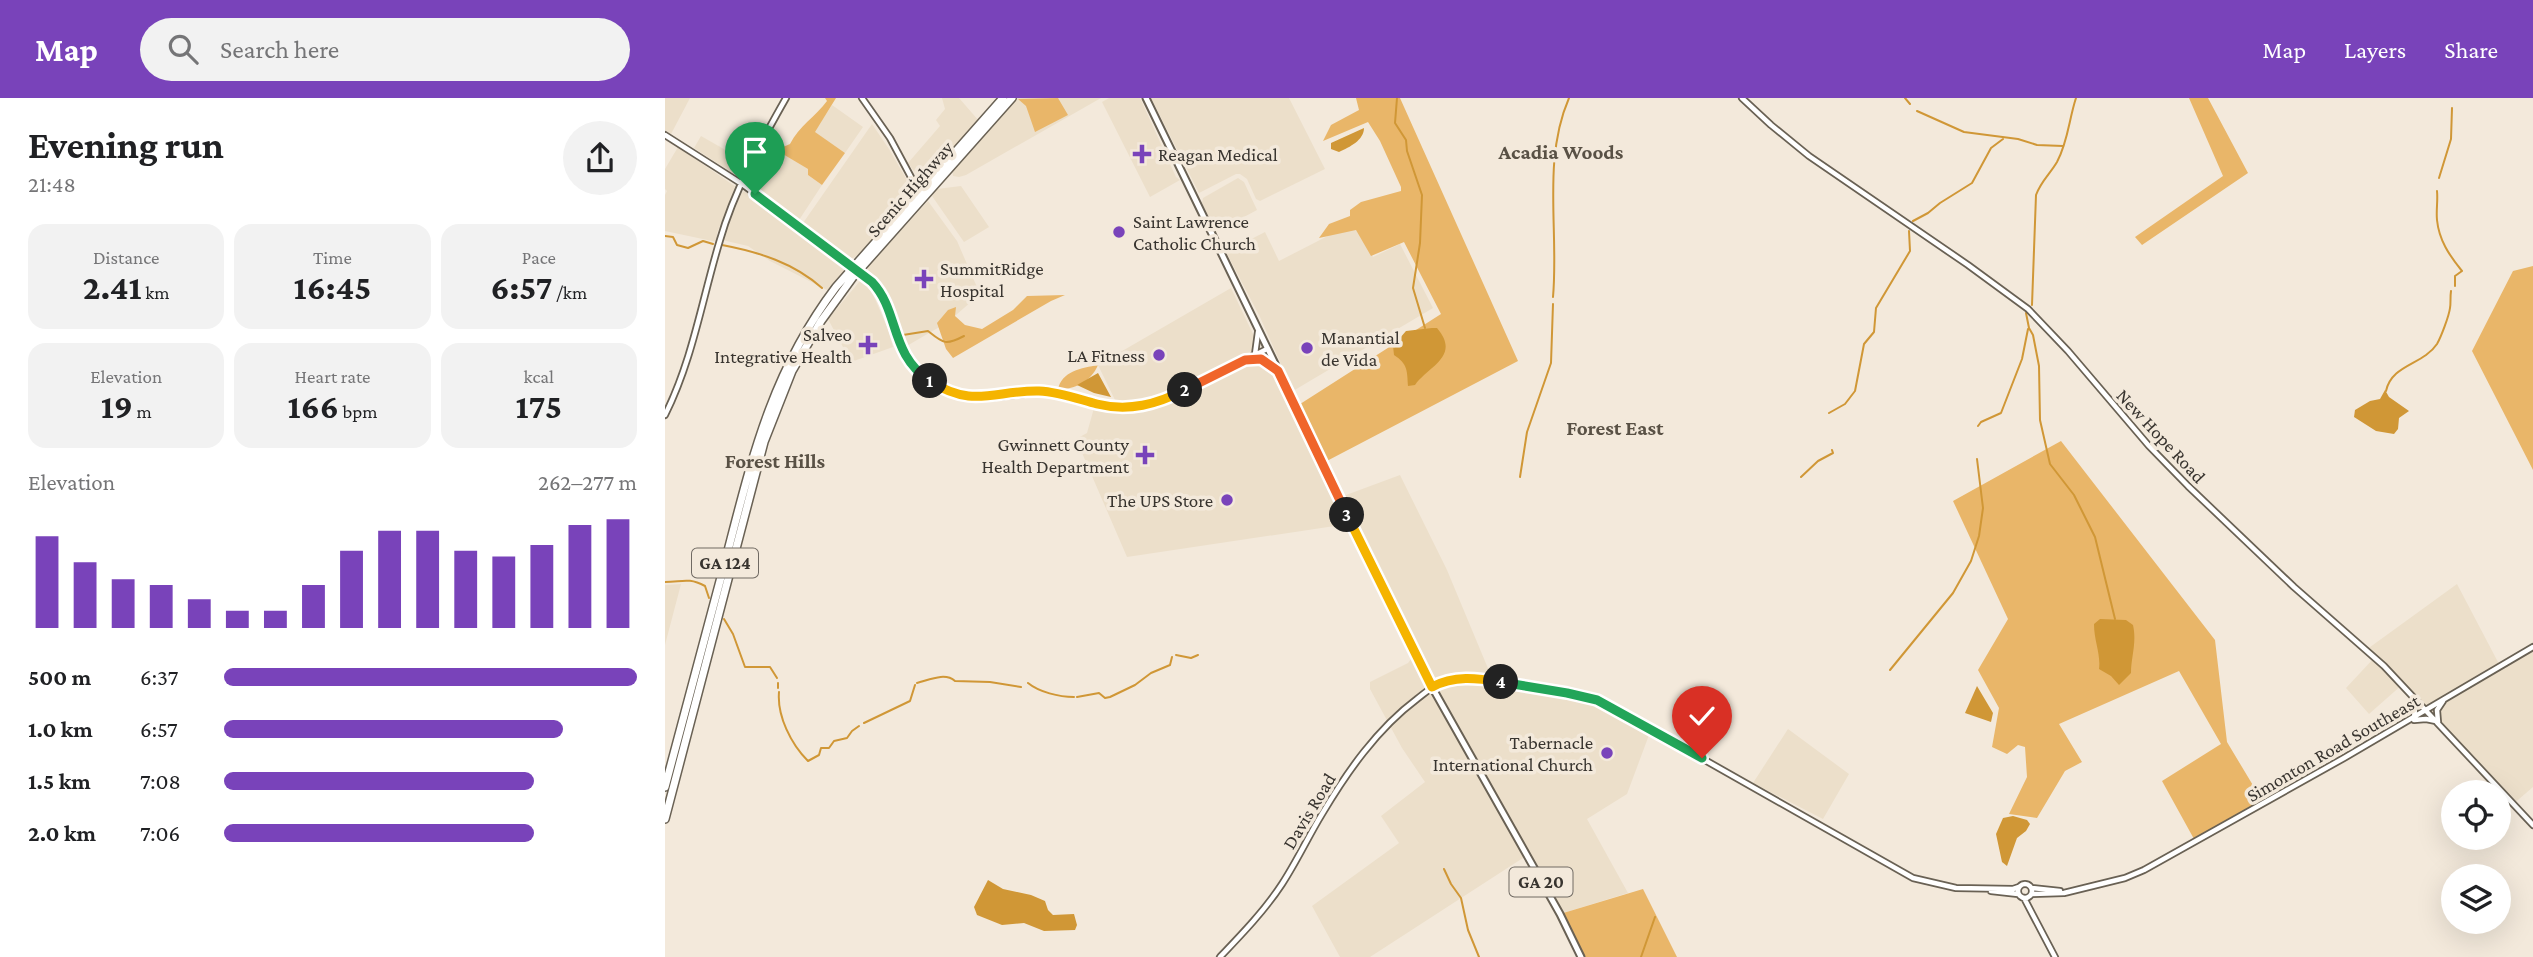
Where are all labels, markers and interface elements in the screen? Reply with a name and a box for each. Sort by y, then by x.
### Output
search box [140,18,630,81]
icon: search [164,30,202,68]
text: Map [35,31,98,68]
text: Search here [220,35,339,64]
text: Map [2262,36,2306,63]
text: Layers [2344,36,2406,63]
text: Share [2444,36,2498,63]
button: share [563,121,637,195]
pin [725,122,785,194]
text: Evening run [28,124,224,166]
icon: arrive [736,133,774,171]
street label: Scenic Highway [863,137,957,241]
district label: Acadia Woods [1498,140,1624,164]
marker: Reagan Medical [1132,144,1152,164]
place label: Reagan Medical [1158,144,1278,165]
text: 21:48 [28,171,76,197]
place label: Saint Lawrence Catholic Church [1133,211,1256,254]
marker: Saint Lawrence Catholic Church [1111,224,1127,240]
text: Distance [93,247,159,268]
text: Time [313,247,352,268]
text: Pace [522,247,556,268]
place label: SummitRidge Hospital [940,258,1044,301]
text: 2.41 [83,268,142,307]
text: 16:45 [294,268,371,307]
text: 6:57 [490,268,553,307]
marker: SummitRidge Hospital [914,269,934,289]
text: km [142,282,170,303]
text: /km [553,282,587,303]
place label: Salveo Integrative Health [714,324,852,367]
place label: Manantial de Vida [1321,327,1400,370]
marker: Salveo Integrative Health [858,335,878,355]
marker: Manantial de Vida [1299,340,1315,356]
place label: LA Fitness [1067,345,1145,366]
marker: LA Fitness [1151,347,1167,363]
pin: 1 [912,364,947,398]
text: Elevation [90,366,162,387]
text: Heart rate [295,366,370,387]
text: kcal [524,366,554,387]
text: 1 [926,370,933,391]
pin: 2 [1168,372,1203,408]
text: 2 [1180,379,1189,400]
street label: New Hope Road [2112,385,2210,487]
text: 19 [101,387,133,426]
text: 166 [288,387,339,426]
text: 175 [515,387,562,426]
text: m [133,401,152,422]
text: bpm [339,401,377,422]
district label: Forest East [1566,416,1664,440]
place label: Gwinnett County Health Department [981,434,1130,477]
marker: Gwinnett County Health Department [1135,445,1155,465]
district label: Forest Hills [725,449,826,473]
text: Elevation [28,469,115,495]
text: 262–277 m [538,469,637,495]
place label: The UPS Store [1107,490,1213,511]
marker: The UPS Store [1219,492,1235,508]
pin: 3 [1329,498,1365,532]
text: 3 [1342,504,1351,525]
road number: GA 124 [692,548,758,578]
text: 500 m [28,664,91,690]
text: 6:37 [140,664,178,690]
pin: 4 [1483,664,1519,700]
text: 4 [1495,671,1506,692]
pin [1672,686,1732,758]
street label: Simonton Road Southeast [2243,690,2424,806]
icon: check [1683,697,1721,735]
text: 1.0 km [28,716,93,742]
text: 6:57 [140,716,178,742]
place label: Tabernacle International Church [1433,732,1593,775]
marker: Tabernacle International Church [1599,745,1615,761]
text: 1.5 km [28,768,91,794]
text: 7:08 [140,768,181,794]
street label: Davis Road [1278,769,1340,853]
map controls [2441,780,2511,934]
button: locate [2441,780,2511,850]
text: 2.0 km [28,820,96,846]
text: 7:06 [140,820,180,846]
button: layers [2441,864,2511,934]
road number: GA 20 [1509,868,1573,896]

